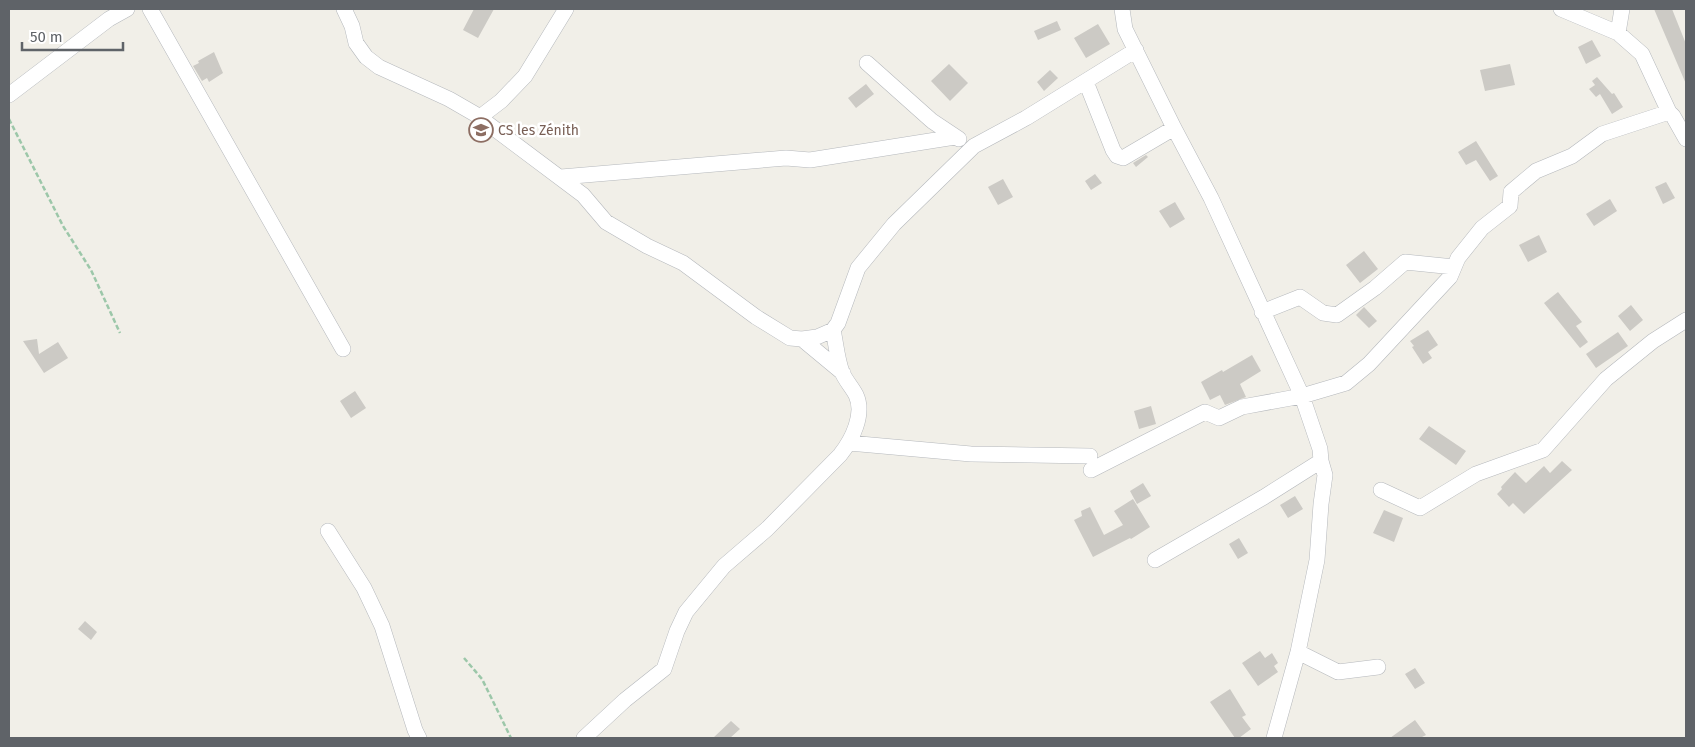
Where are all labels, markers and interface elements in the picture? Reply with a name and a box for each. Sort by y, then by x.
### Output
scale bar [22,20,124,52]
text: 50 m [30,28,63,46]
school or university icon: CS les Zénith [468,117,494,143]
place label: CS les Zénith [498,122,579,139]

